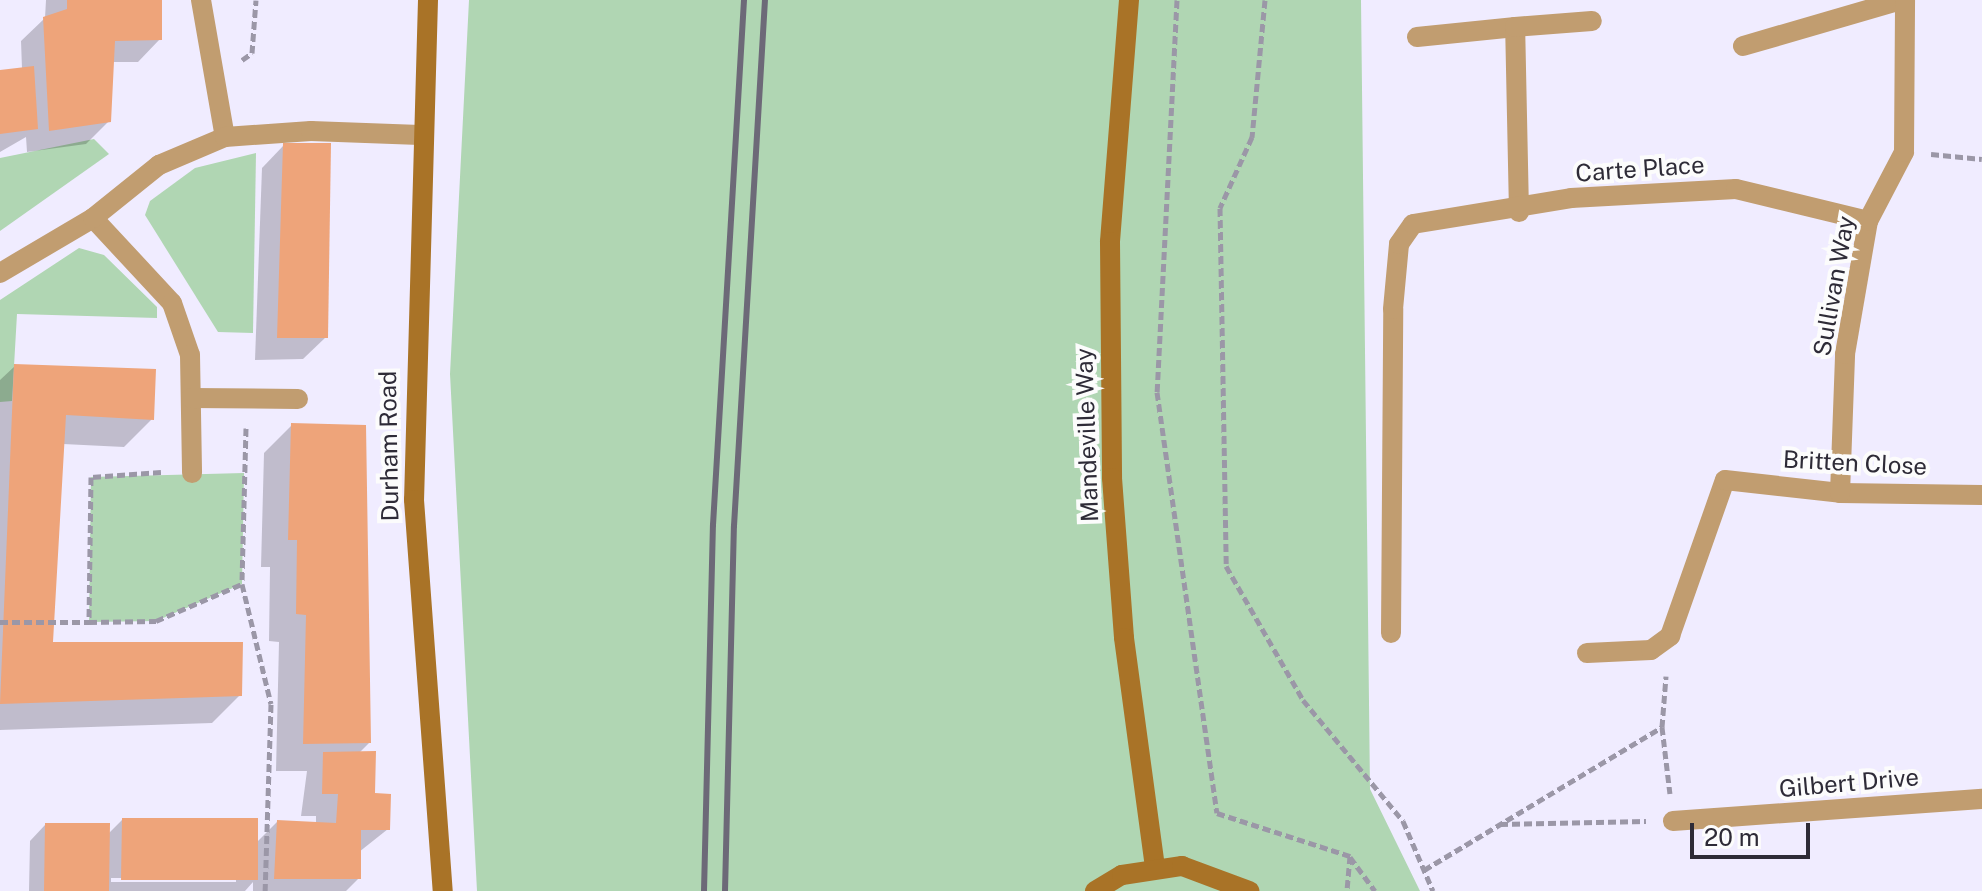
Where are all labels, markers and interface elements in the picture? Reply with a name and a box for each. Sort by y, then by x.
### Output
street label: Carte Place [1574,150,1706,188]
street label: Sullivan Way [1807,213,1861,359]
street label: Mandeville Way [1070,347,1104,523]
street label: Durham Road [373,370,405,522]
street label: Britten Close [1782,445,1928,481]
street label: Gilbert Drive [1778,763,1920,803]
scale bar [1694,807,1814,857]
text: 20 m [1704,823,1760,851]

